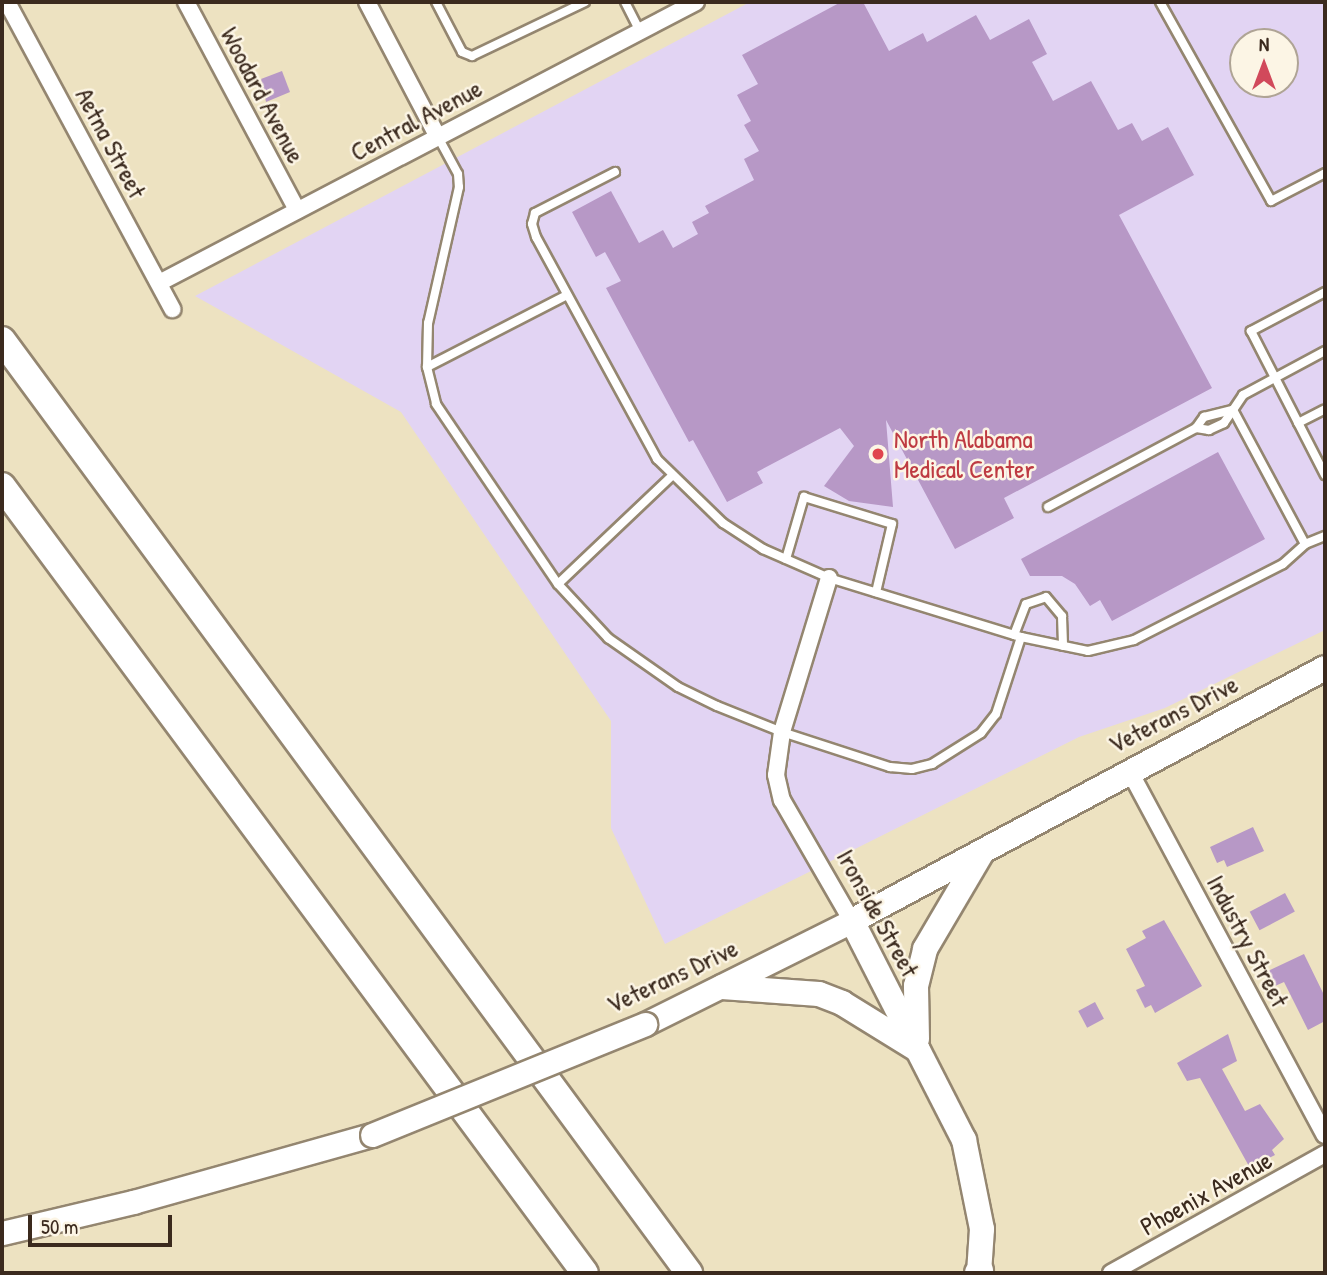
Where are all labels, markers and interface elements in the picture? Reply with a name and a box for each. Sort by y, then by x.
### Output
street label: Woodard Avenue [214,22,312,168]
north arrow [1229,28,1299,98]
text: N [1259,31,1269,57]
street label: Central Avenue [345,72,487,168]
street label: Aetna Street [69,83,153,203]
place label: North Alabama Medical Center [894,423,1035,485]
marker: North Alabama Medical Center [868,444,888,464]
street label: Veterans Drive [1103,668,1243,760]
street label: Ironside Street [830,844,926,982]
street label: Industry Street [1200,870,1296,1012]
street label: Veterans Drive [601,932,743,1020]
street label: Phoenix Avenue [1135,1144,1277,1242]
scale bar [32,1202,175,1246]
text: 50 m [41,1212,78,1241]

